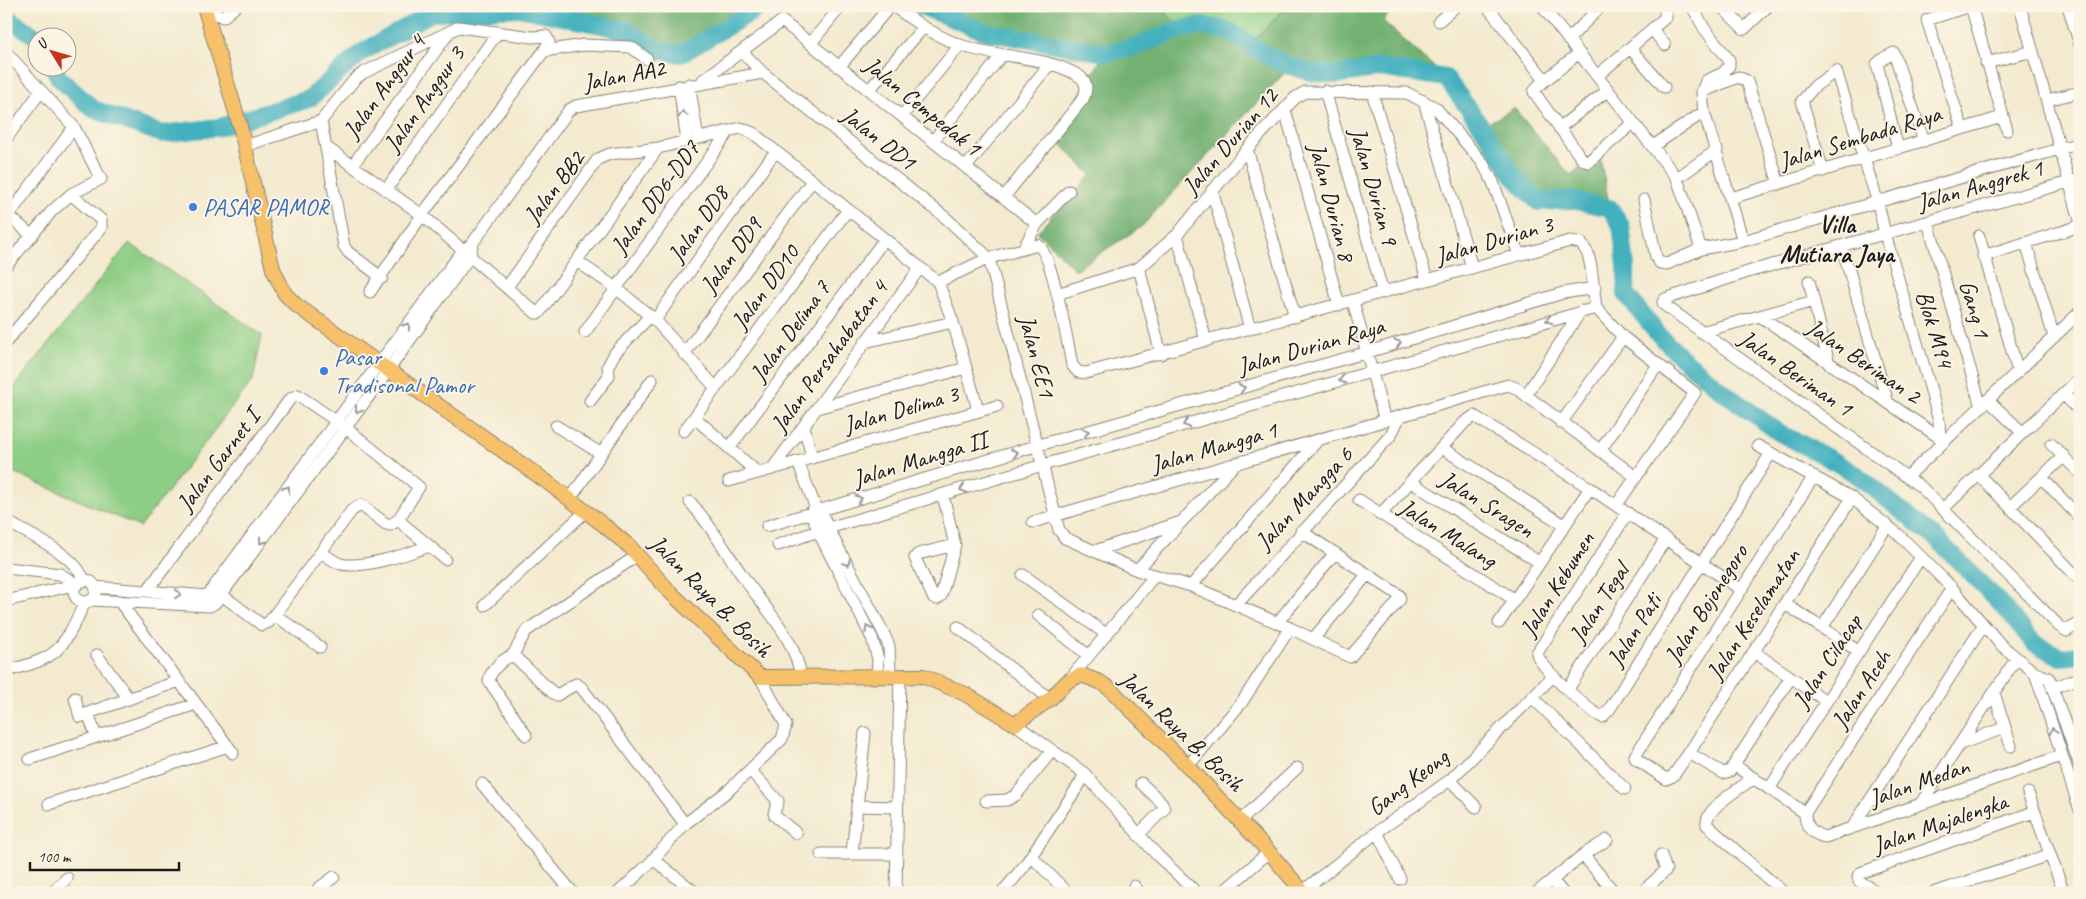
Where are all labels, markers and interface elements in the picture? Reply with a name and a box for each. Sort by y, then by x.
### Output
street label: Jalan Anggur 4 [335,26,433,145]
north arrow [28,28,78,78]
text: U [33,34,53,52]
street label: Jalan Anggur 3 [376,39,473,158]
street label: Jalan Cempedak 1 [858,49,989,163]
street label: Jalan AA2 [580,52,670,98]
street label: Jalan Durian 12 [1175,80,1286,201]
street label: Jalan Sembada Raya [1775,98,1946,176]
street label: Jalan DD1 [835,99,923,177]
one-way arrow [678,109,689,117]
street label: Jalan Durian 9 [1343,123,1406,250]
street label: Jalan DD6-DD7 [603,133,707,260]
street label: Jalan Durian 8 [1302,139,1363,266]
street label: Jalan BB2 [516,143,592,230]
street label: Jalan Anggrek 1 [1913,152,2048,218]
street label: Jalan DD8 [660,178,736,269]
place label: PASAR PAMOR [203,192,331,222]
marker: PASAR PAMOR [187,201,199,213]
street label: Jalan Durian 3 [1431,208,1558,271]
street label: Jalan DD9 [693,209,770,300]
district label: Villa Mutiara Jaya [1780,209,1897,270]
street label: Jalan DD10 [724,237,807,336]
street label: Jalan Persahabatan 4 [763,272,895,439]
street label: Jalan Delima 7 [743,274,837,388]
street label: Gang 1 [1953,277,1998,342]
street label: Blok M94 [1909,287,1961,373]
street label: Jalan Durian Raya [1233,310,1389,382]
street label: Jalan EE1 [1011,311,1063,402]
street label: Jalan Beriman 2 [1800,311,1929,411]
one-way arrow [1545,315,1553,325]
one-way arrow [401,322,410,332]
street label: Jalan Beriman 1 [1733,322,1859,424]
one-way arrow [1394,339,1402,349]
place label: Pasar Tradisonal Pamor [334,342,476,400]
marker: Pasar Tradisonal Pamor [318,365,330,377]
one-way arrow [1339,374,1347,384]
street label: Jalan Delima 3 [839,378,964,440]
one-way arrow [1238,383,1247,394]
street label: Jalan Garnet I [169,399,269,518]
one-way arrow [355,404,364,414]
street label: Jalan Mangga 1 [1146,414,1282,480]
one-way arrow [1181,418,1190,429]
street label: Jalan Mangga II [848,423,996,494]
one-way arrow [1081,427,1090,438]
street label: Jalan Mangga 6 [1248,439,1360,556]
one-way arrow [1010,448,1018,458]
street label: Jalan Sragen [1434,463,1540,545]
one-way arrow [959,483,967,493]
one-way arrow [281,485,290,495]
street label: Jalan Malang [1393,491,1504,576]
one-way arrow [854,495,863,505]
street label: Jalan Kebumen [1512,526,1601,643]
street label: Jalan Raya B. Bosih [643,528,779,664]
one-way arrow [259,535,267,544]
street label: Jalan Bojonegoro [1657,538,1755,670]
street label: Jalan Keselamatan [1699,542,1807,686]
street label: Jalan Tegal [1562,554,1638,649]
one-way arrow [840,558,850,567]
street label: Jalan Pati [1599,586,1669,673]
one-way arrow [175,588,183,599]
street label: Jalan Cilacap [1785,607,1869,714]
one-way arrow [864,625,874,634]
street label: Jalan Aceh [1824,642,1899,735]
street label: Jalan Raya B. Bosih [1113,663,1251,799]
one-way arrow [2048,727,2058,736]
street label: Gang Keong [1361,741,1456,822]
street label: Jalan Medan [1864,751,1974,813]
street label: Jalan Majalengka [1868,785,2013,860]
scale bar [30,839,179,871]
text: 100 m [38,848,72,867]

